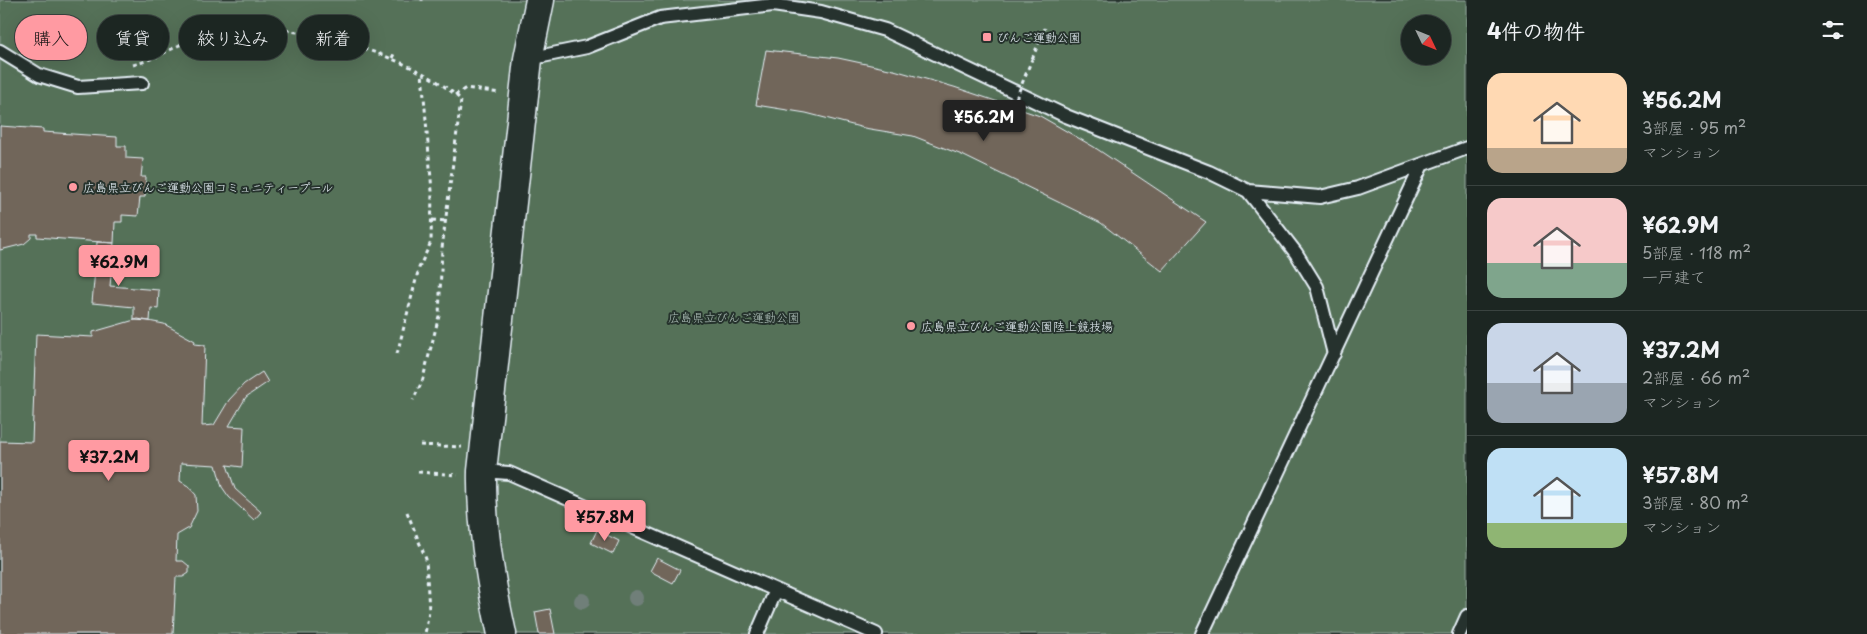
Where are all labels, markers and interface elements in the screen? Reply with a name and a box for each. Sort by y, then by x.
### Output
text: 4件の物件 [1487,14,1585,46]
chip: 購入 [15,15,87,60]
chip: 賃貸 [97,15,169,60]
chip: 絞り込み [179,15,287,60]
chip: 新着 [297,15,369,60]
north arrow [1401,15,1451,65]
map controls [1401,15,1451,65]
icon: filters [1819,16,1847,44]
place label: びんご運動公園 [997,28,1081,46]
marker: びんご運動公園 [981,31,993,43]
text: ¥56.2M [1642,83,1722,115]
icon: home [1527,93,1587,153]
pin: ¥56.2M [943,100,1025,142]
text: ¥56.2M [954,104,1014,128]
text: 3部屋 · 95 m² [1642,115,1746,139]
text: マンション [1642,139,1721,163]
place label: 広島県立びんご運動公園コミュニティープール [83,178,333,196]
marker: 広島県立びんご運動公園コミュニティープール [67,181,79,193]
text: ¥62.9M [1642,208,1719,240]
icon: home [1527,218,1587,278]
text: 5部屋 · 118 m² [1642,240,1751,264]
pin: ¥62.9M [78,244,160,287]
text: ¥62.9M [90,249,148,273]
text: 一戸建て [1642,264,1706,288]
park label: 広島県立びんご運動公園 [668,308,800,326]
place label: 広島県立びんご運動公園陸上競技場 [921,317,1113,335]
marker: 広島県立びんご運動公園陸上競技場 [905,320,917,332]
text: ¥37.2M [1642,333,1720,365]
icon: home [1527,343,1587,403]
text: 2部屋 · 66 m² [1642,365,1750,389]
text: マンション [1642,389,1721,413]
pin: ¥37.2M [68,440,150,482]
text: ¥37.2M [79,444,139,468]
text: ¥57.8M [1642,458,1719,490]
icon: home [1527,468,1587,528]
text: 3部屋 · 80 m² [1642,490,1749,514]
pin: ¥57.8M [564,500,646,542]
text: ¥57.8M [576,504,634,528]
text: マンション [1642,514,1721,538]

